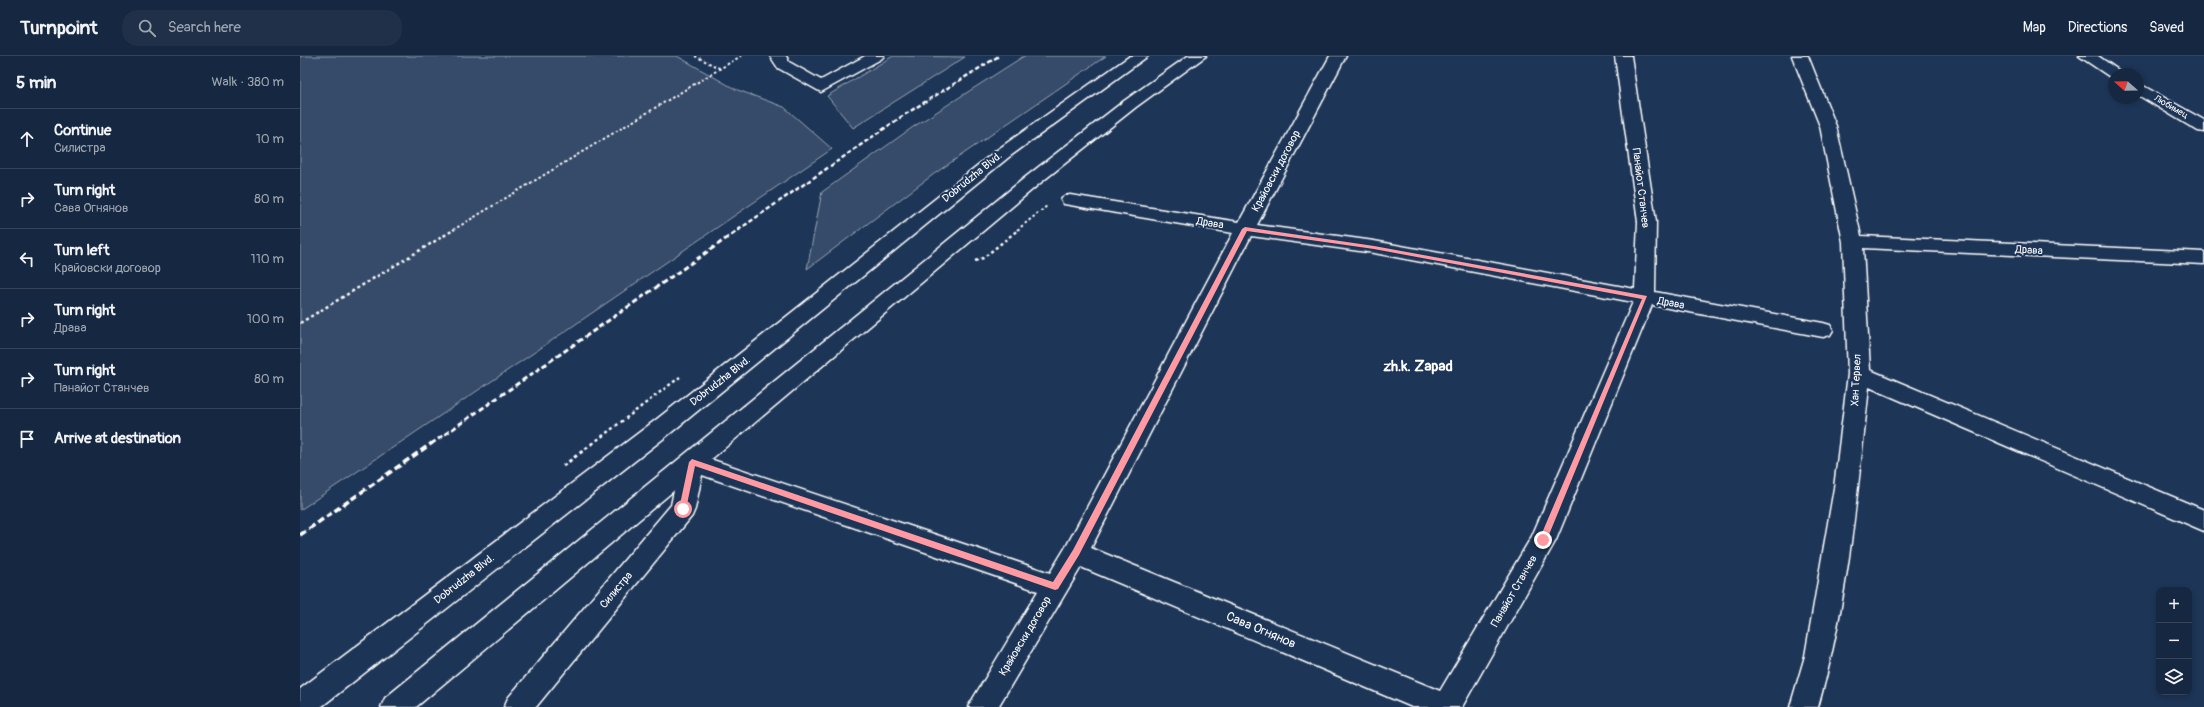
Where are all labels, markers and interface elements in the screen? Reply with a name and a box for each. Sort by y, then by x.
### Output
search box [122,10,402,46]
text: Turnpoint [20,16,98,40]
icon: search [136,17,158,39]
text: Search here [168,18,241,37]
text: Map [2023,19,2046,36]
text: Directions [2068,19,2127,36]
text: Saved [2149,19,2184,36]
north arrow [2108,68,2144,104]
text: 5 min [16,72,56,93]
text: Walk · 380 m [211,74,284,90]
street label: Любимец [2151,92,2190,121]
text: Continue [54,121,112,140]
icon: ahead [16,128,38,150]
street label: Крайовски договор [1249,128,1303,214]
text: 10 m [256,131,284,147]
text: Силистра [54,140,105,156]
street label: Панайот Станчев [1630,147,1652,229]
street label: Dobrudzha Blvd. [940,149,1004,205]
text: Turn right [54,181,115,200]
icon: right [16,188,38,210]
text: 80 m [254,191,284,207]
text: Сава Огнянов [54,200,128,216]
street label: Драва [1194,214,1225,232]
text: Turn left [54,241,110,260]
street label: Драва [2014,243,2043,257]
icon: left [16,248,38,270]
text: 110 m [251,251,284,267]
text: Крайовски договор [54,260,161,276]
street label: Драва [1655,294,1686,312]
text: Turn right [54,301,115,320]
icon: right [16,308,38,330]
text: 100 m [247,311,284,327]
text: Драва [54,320,86,336]
street label: Dobrudzha Blvd. [687,353,753,409]
street label: Хан Тервел [1848,353,1864,406]
district label: zh.k. Zapad [1383,357,1453,376]
text: Turn right [54,361,115,380]
icon: right [16,368,38,390]
text: 80 m [254,371,284,387]
text: Панайот Станчев [54,380,149,396]
icon: arrive [16,428,38,450]
text: Arrive at destination [54,429,181,448]
route start [674,500,692,518]
route end [1534,531,1552,549]
street label: Dobrudzha Blvd. [431,551,497,607]
street label: Панайот Станчев [1488,553,1540,629]
street label: Силистра [597,569,635,611]
map controls [2156,587,2192,695]
button: + [2156,587,2192,623]
street label: Крайовски договор [996,594,1054,678]
street label: Сава Огнянов [1224,608,1298,652]
button: − [2156,623,2192,659]
button: layers [2156,659,2192,695]

